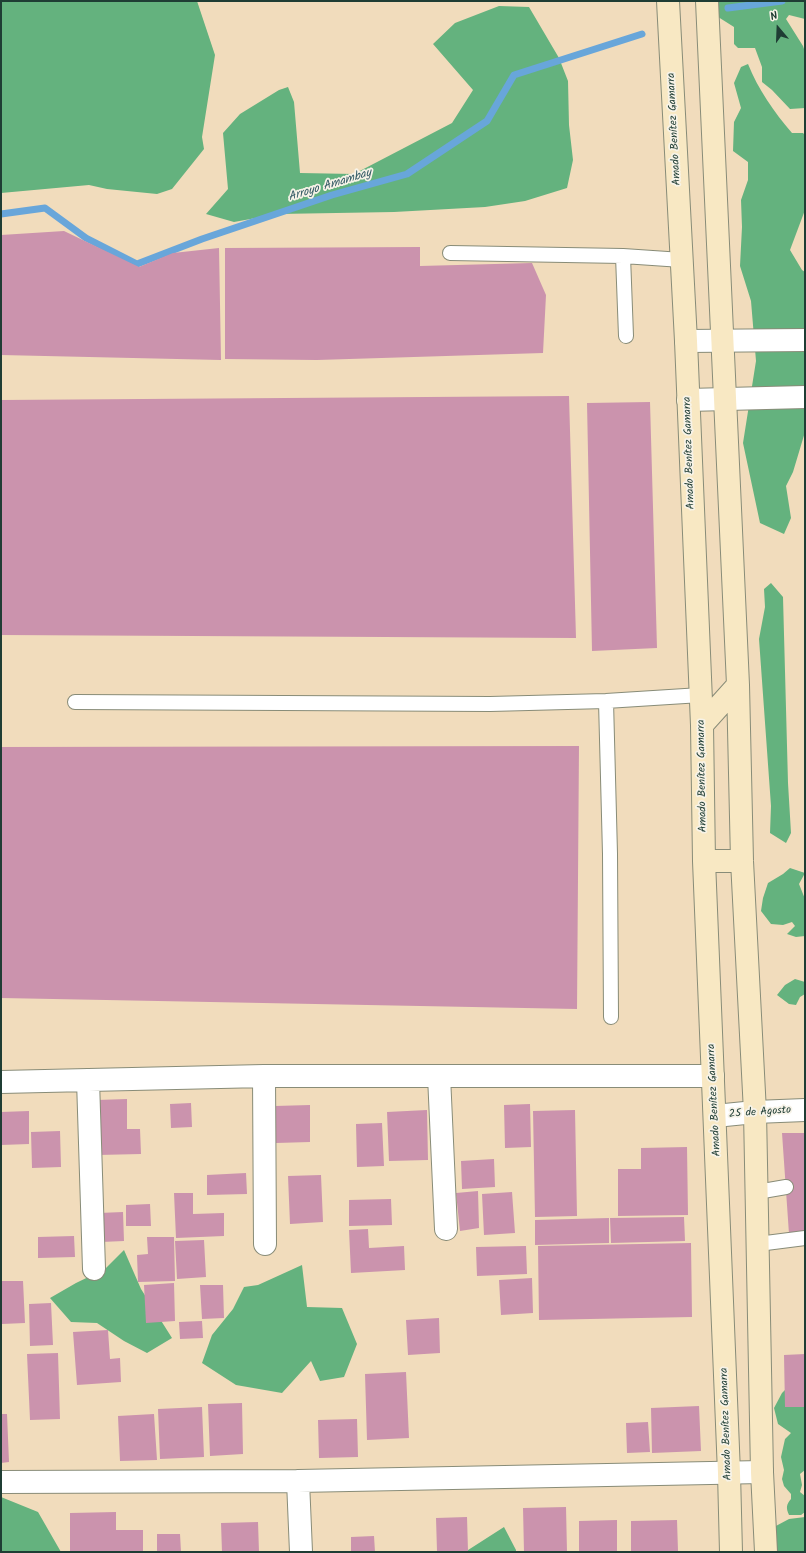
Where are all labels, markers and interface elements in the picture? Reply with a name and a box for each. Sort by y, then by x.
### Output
text: N [768,7,780,26]
north arrow [758,8,798,48]
street label: Amado Benítez Gamarra [665,72,685,186]
water label: Arroyo Amambay [287,167,373,205]
street label: Amado Benítez Gamarra [681,396,699,510]
street label: Amado Benítez Gamarra [695,720,711,832]
street label: Amado Benítez Gamarra [705,1043,725,1157]
street label: 25 de Agosto [728,1104,792,1122]
street label: Amado Benítez Gamarra [718,1367,736,1481]

